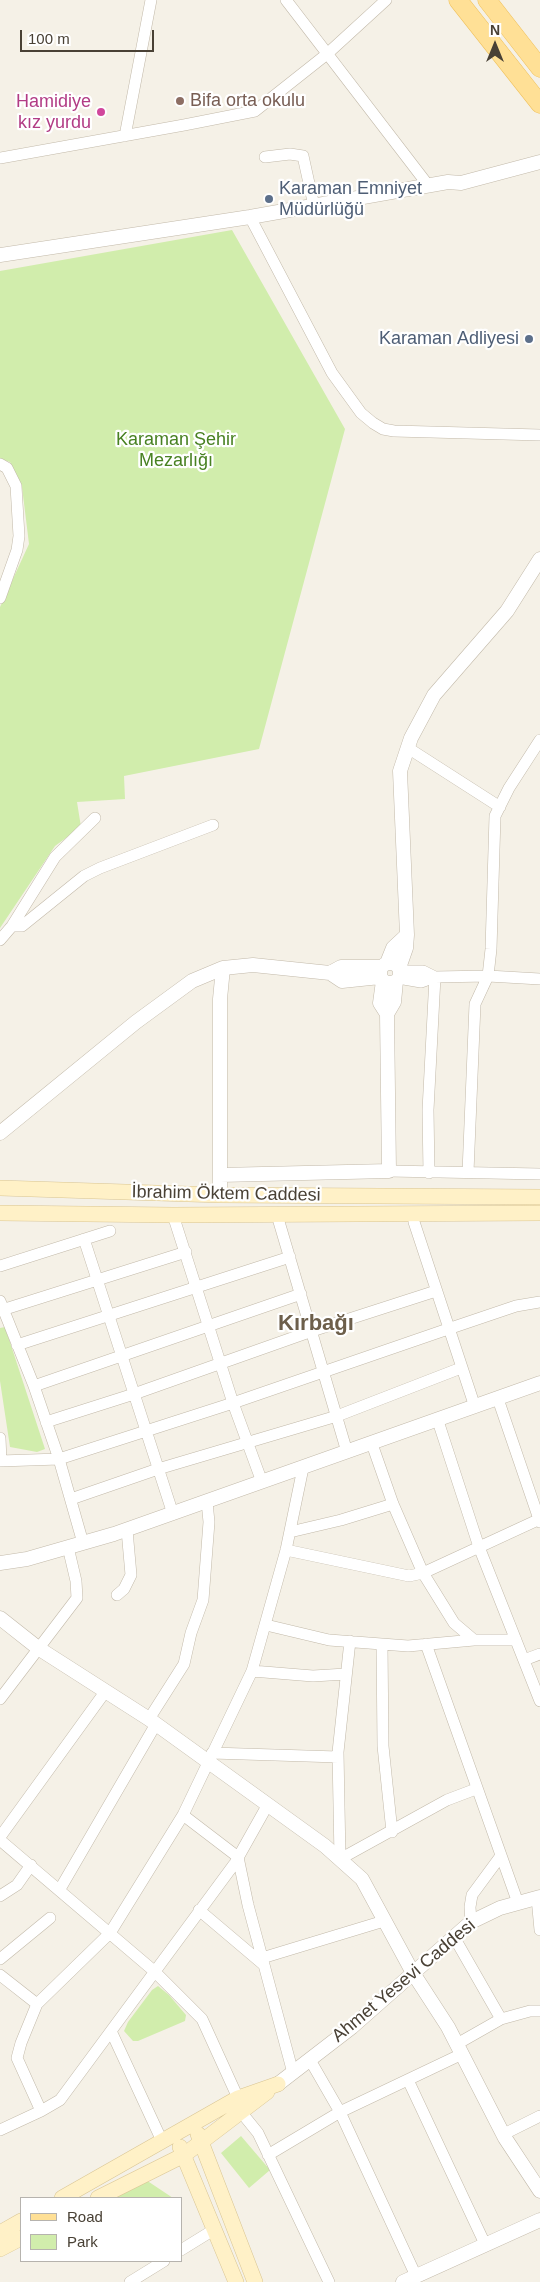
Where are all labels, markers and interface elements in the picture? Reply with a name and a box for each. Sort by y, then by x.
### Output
scale bar [22,20,156,52]
north arrow [470,20,520,70]
text: N [490,22,500,38]
text: 100 m [28,30,70,47]
place label: Bifa orta okulu [190,90,305,112]
place label: Hamidiye kız yurdu [16,91,91,134]
marker: Bifa orta okulu [174,95,186,107]
marker: Hamidiye kız yurdu [95,106,107,118]
place label: Karaman Emniyet Müdürlüğü [279,178,422,220]
marker: Karaman Emniyet Müdürlüğü [263,193,275,205]
place label: Karaman Adliyesi [379,328,519,350]
marker: Karaman Adliyesi [523,333,535,345]
park label: Karaman Şehir Mezarlığı [116,429,236,472]
street label: İbrahim Öktem Caddesi [131,1182,321,1206]
district label: Kırbağı [278,1311,354,1337]
street label: Ahmet Yesevi Caddesi [328,1915,480,2047]
legend [20,2197,182,2262]
text: Road [67,2208,103,2225]
text: Park [67,2233,98,2250]

